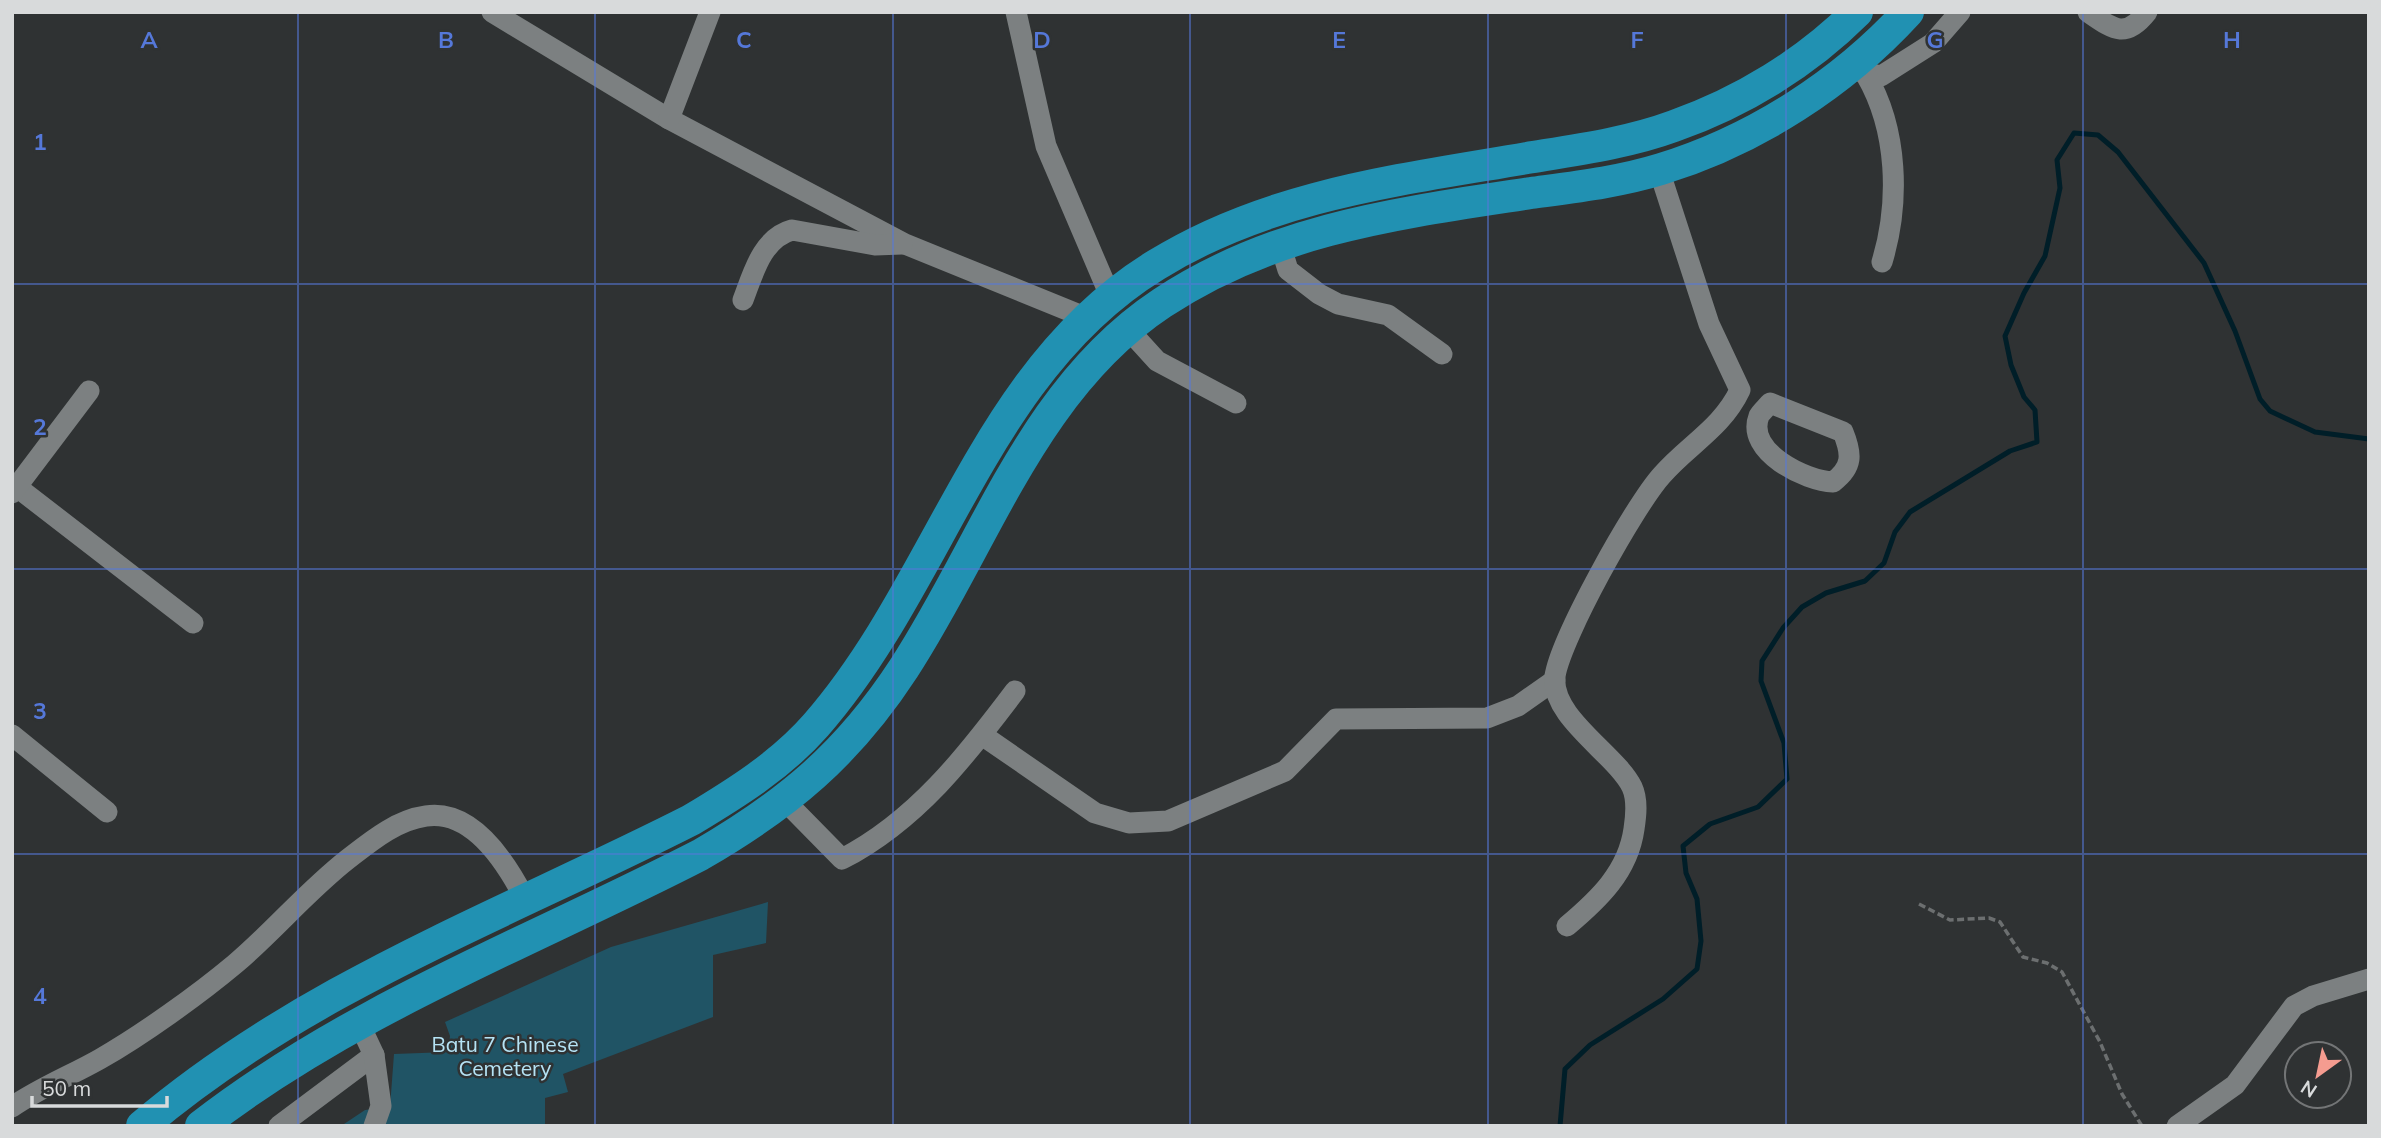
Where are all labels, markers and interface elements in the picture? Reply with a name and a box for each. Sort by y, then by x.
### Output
text: A [140,25,158,54]
text: B [438,25,454,54]
text: C [736,25,752,54]
text: D [1033,25,1051,54]
text: E [1332,25,1346,54]
text: F [1630,25,1644,54]
text: G [1926,25,1944,54]
text: H [2223,25,2241,54]
text: 1 [33,127,47,156]
text: 2 [33,412,47,441]
text: 3 [33,696,47,725]
text: 4 [33,981,47,1010]
park label: Batu 7 Chinese Cemetery [431,1031,579,1081]
north arrow [2283,1040,2353,1110]
scale bar [32,1064,166,1108]
text: 50 m [42,1075,91,1101]
text: N [2296,1075,2321,1103]

